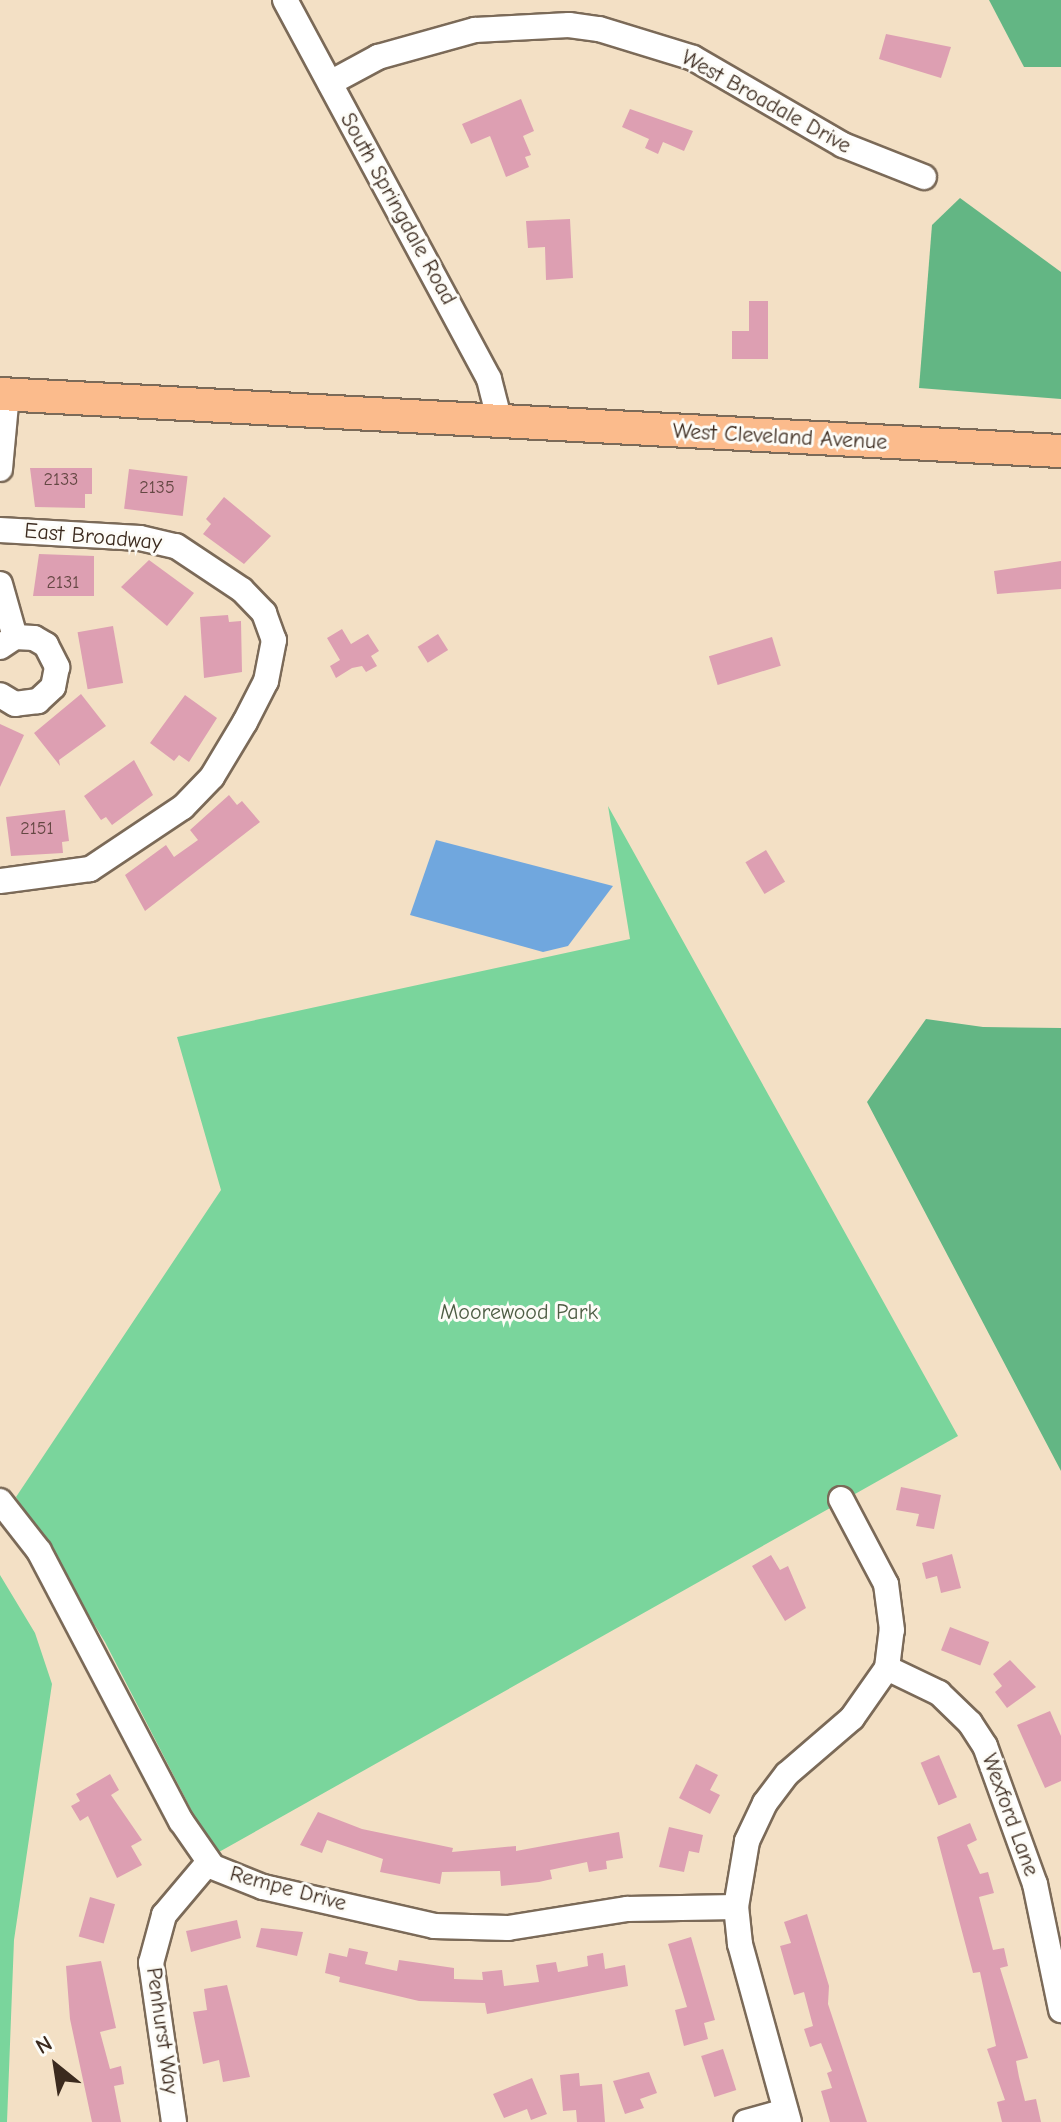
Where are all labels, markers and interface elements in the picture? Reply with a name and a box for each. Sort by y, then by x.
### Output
street label: West Broadale Drive [677,44,855,160]
street label: South Springdale Road [334,108,462,310]
street label: West Cleveland Avenue [672,418,888,456]
house number: 2133 [44,469,78,491]
house number: 2135 [139,477,175,499]
street label: East Broadway [23,518,163,556]
house number: 2131 [47,572,79,594]
house number: 2151 [20,818,54,840]
park label: Moorewood Park [440,1300,598,1326]
street label: Wexford Lane [976,1750,1044,1880]
street label: Rempe Drive [227,1861,349,1917]
street label: Penhurst Way [140,1966,184,2096]
north arrow [16,2026,96,2106]
text: N [31,2030,57,2060]

